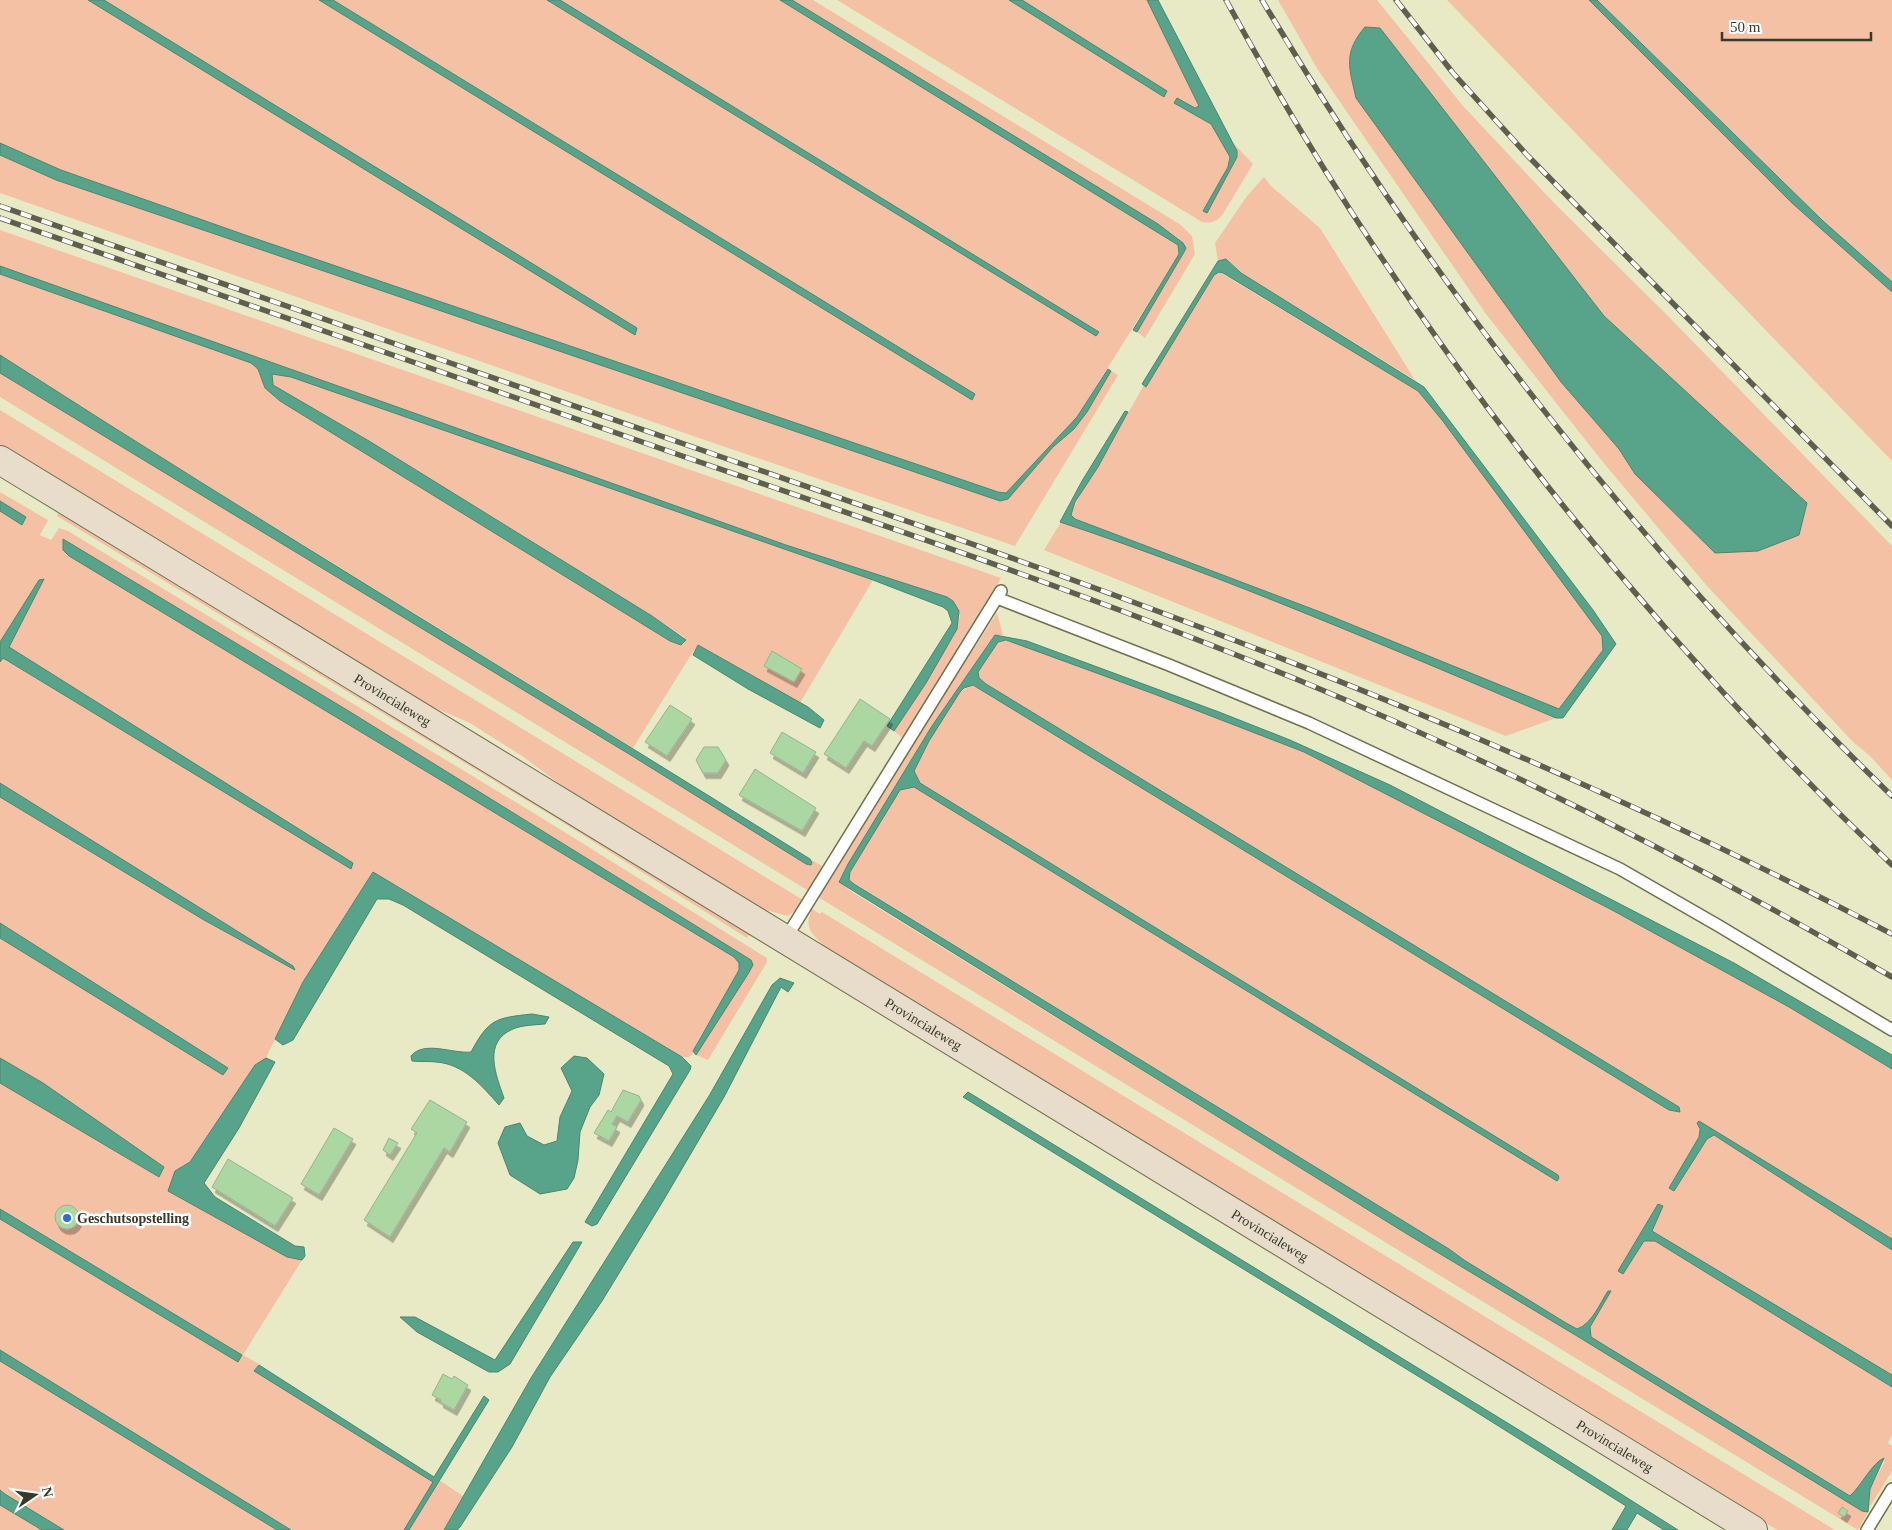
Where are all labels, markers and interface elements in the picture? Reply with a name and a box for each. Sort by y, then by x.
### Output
scale bar [1722,10,1871,42]
text: 50 m [1730,19,1761,35]
street label: Provincialeweg [352,671,434,729]
street label: Provincialeweg [882,995,965,1053]
street label: Provincialeweg [1229,1206,1311,1264]
place label: Geschutsopstelling [77,1211,189,1226]
marker: Geschutsopstelling [61,1212,73,1224]
street label: Provincialeweg [1574,1417,1656,1475]
north arrow [10,1470,60,1520]
text: N [39,1486,56,1499]

